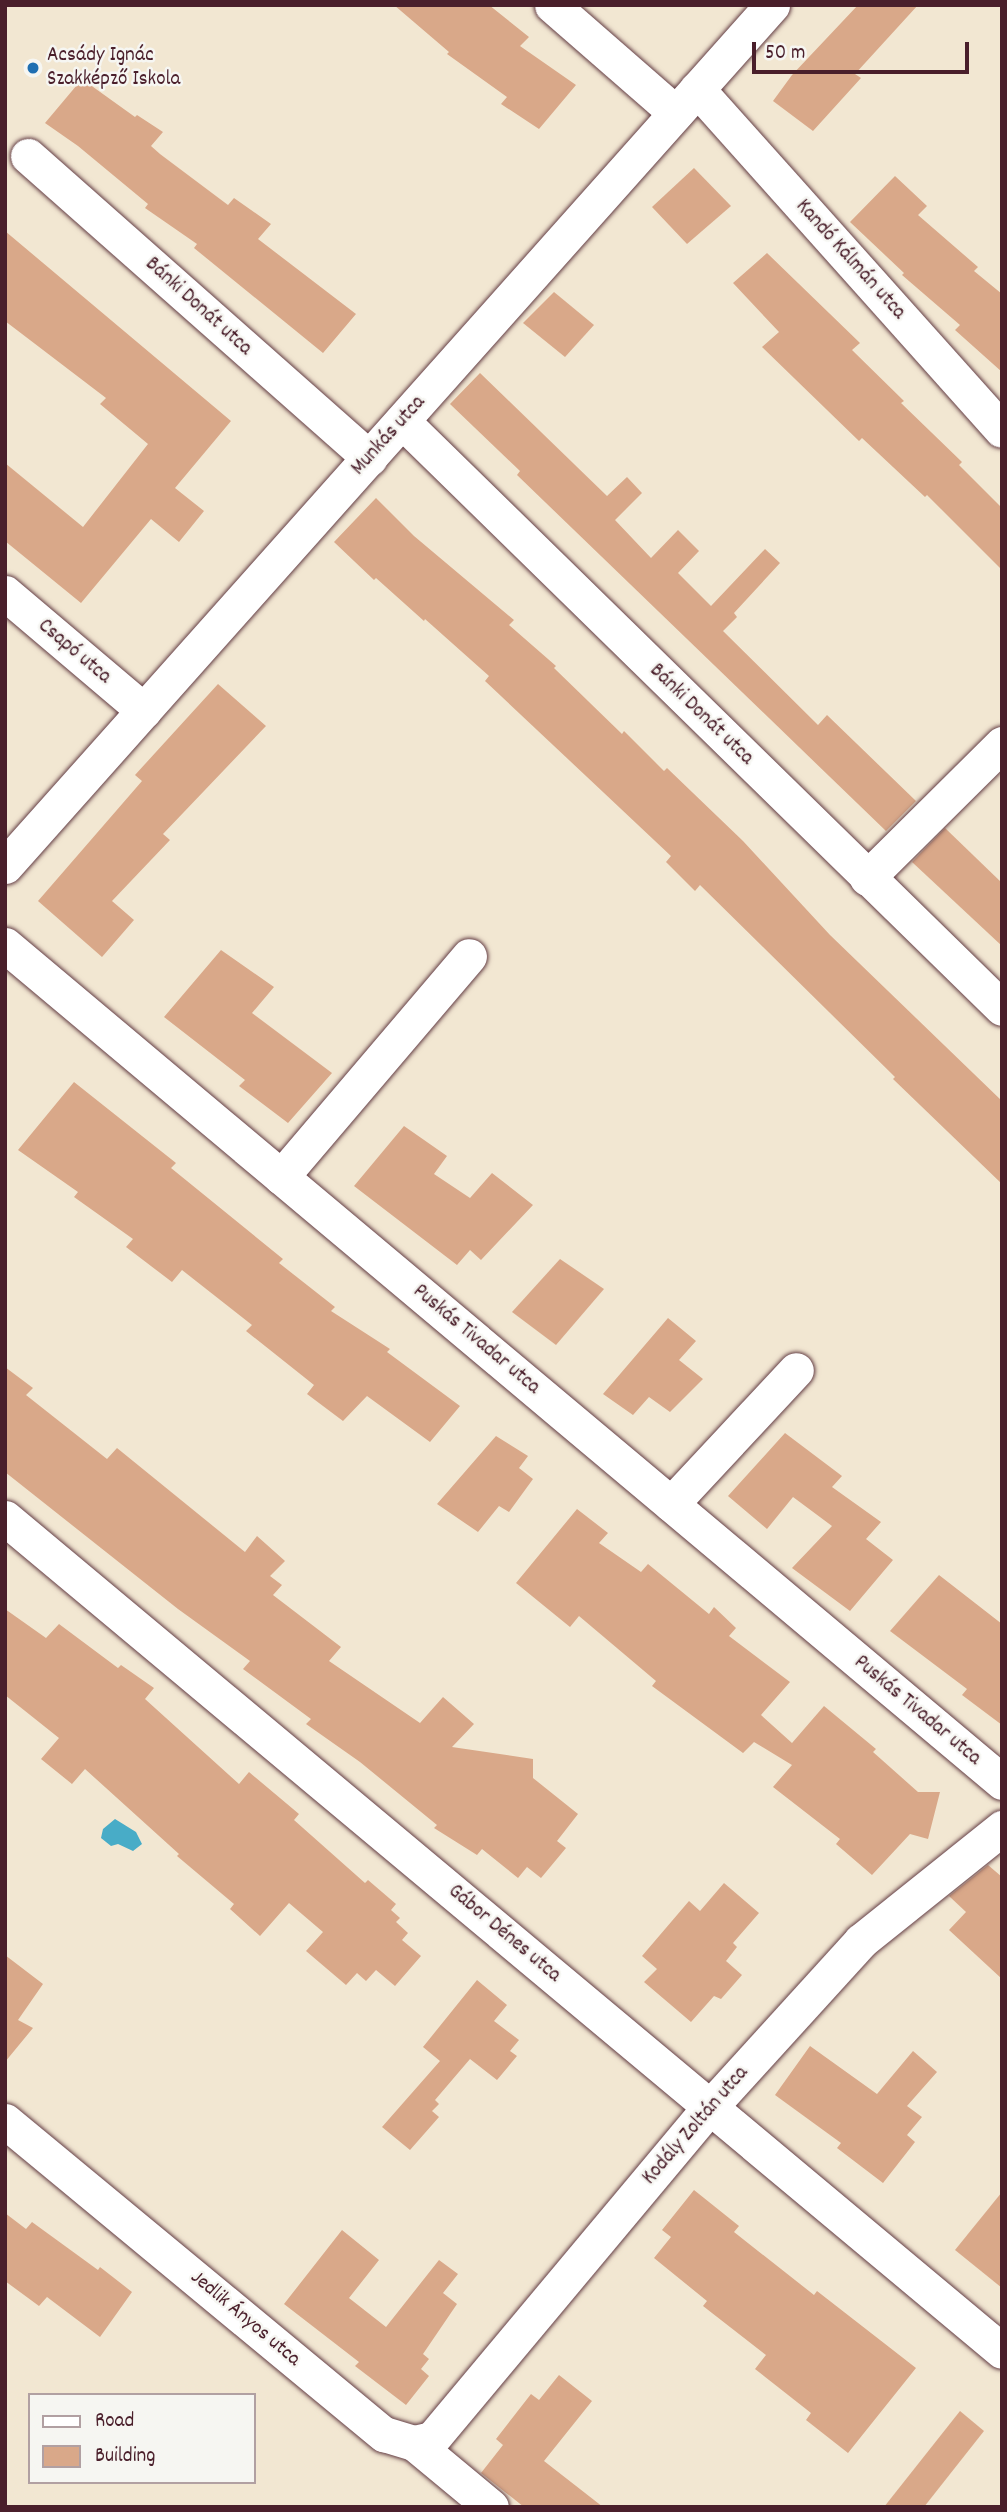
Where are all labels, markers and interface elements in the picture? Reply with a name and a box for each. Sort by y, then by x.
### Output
scale bar [755,28,972,72]
text: 50 m [765,39,805,69]
place label: Acsády Ignác Szakképző Iskola [47,43,180,93]
marker: Acsády Ignác Szakképző Iskola [25,60,41,76]
street label: Kandó Kálmán utca [789,195,911,325]
street label: Bánki Donát utca [139,252,257,362]
street label: Munkás utca [347,391,431,481]
street label: Csapó utca [32,614,116,690]
street label: Bánki Donát utca [644,659,758,771]
street label: Puskás Tivadar utca [407,1279,545,1401]
street label: Puskás Tivadar utca [848,1650,986,1772]
street label: Gábor Dénes utca [442,1879,566,1989]
street label: Kodály Zoltán utca [638,2061,754,2191]
street label: Jedlik Ányos utca [185,2266,305,2372]
legend [28,2393,256,2484]
text: Road [95,2407,134,2437]
text: Building [95,2442,155,2472]

